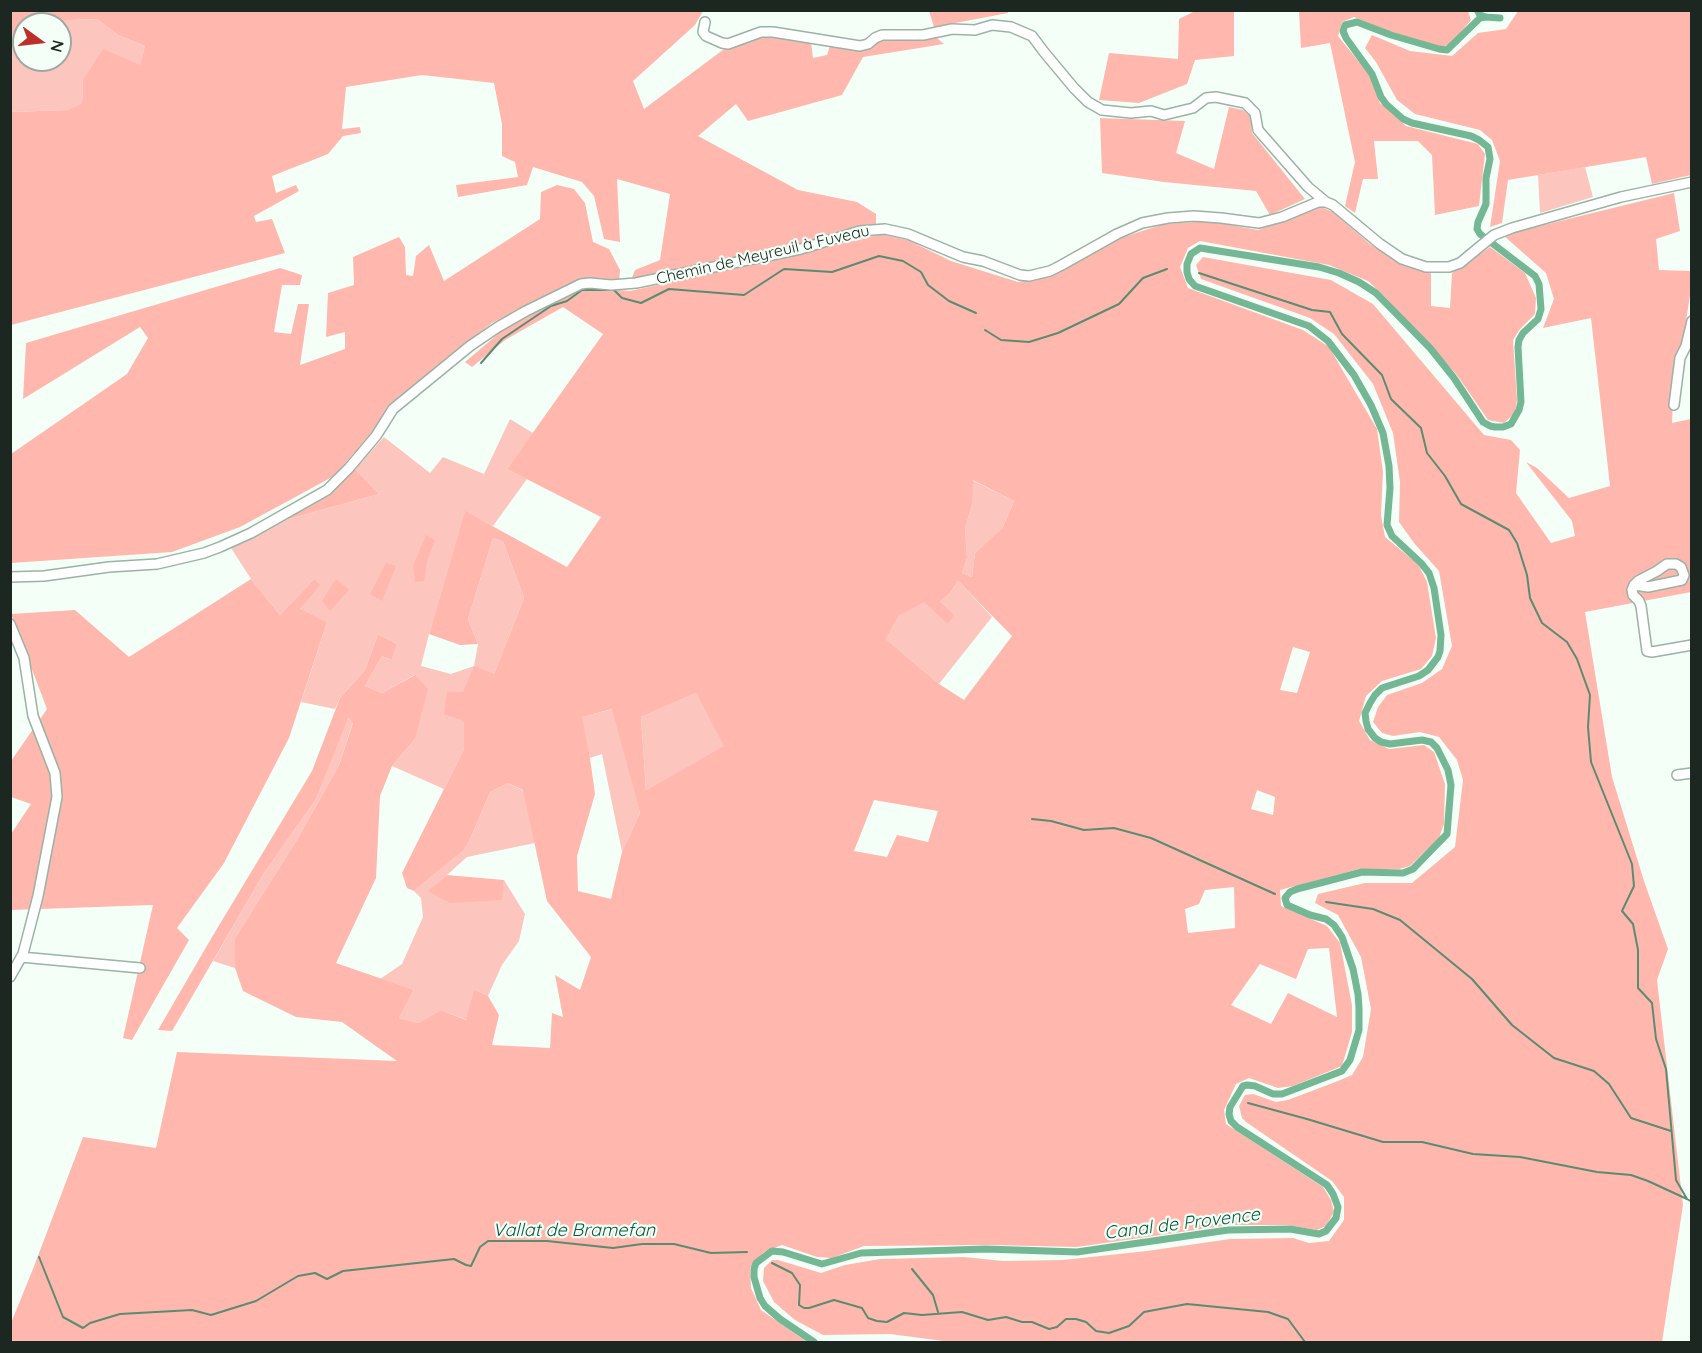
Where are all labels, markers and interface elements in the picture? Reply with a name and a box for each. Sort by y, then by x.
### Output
north arrow [12,12,72,72]
text: N [46,38,69,54]
street label: Chemin de Meyreuil à Fuveau [655,221,871,289]
water label: Canal de Provence [1103,1204,1261,1244]
water label: Vallat de Bramefan [493,1220,655,1242]

